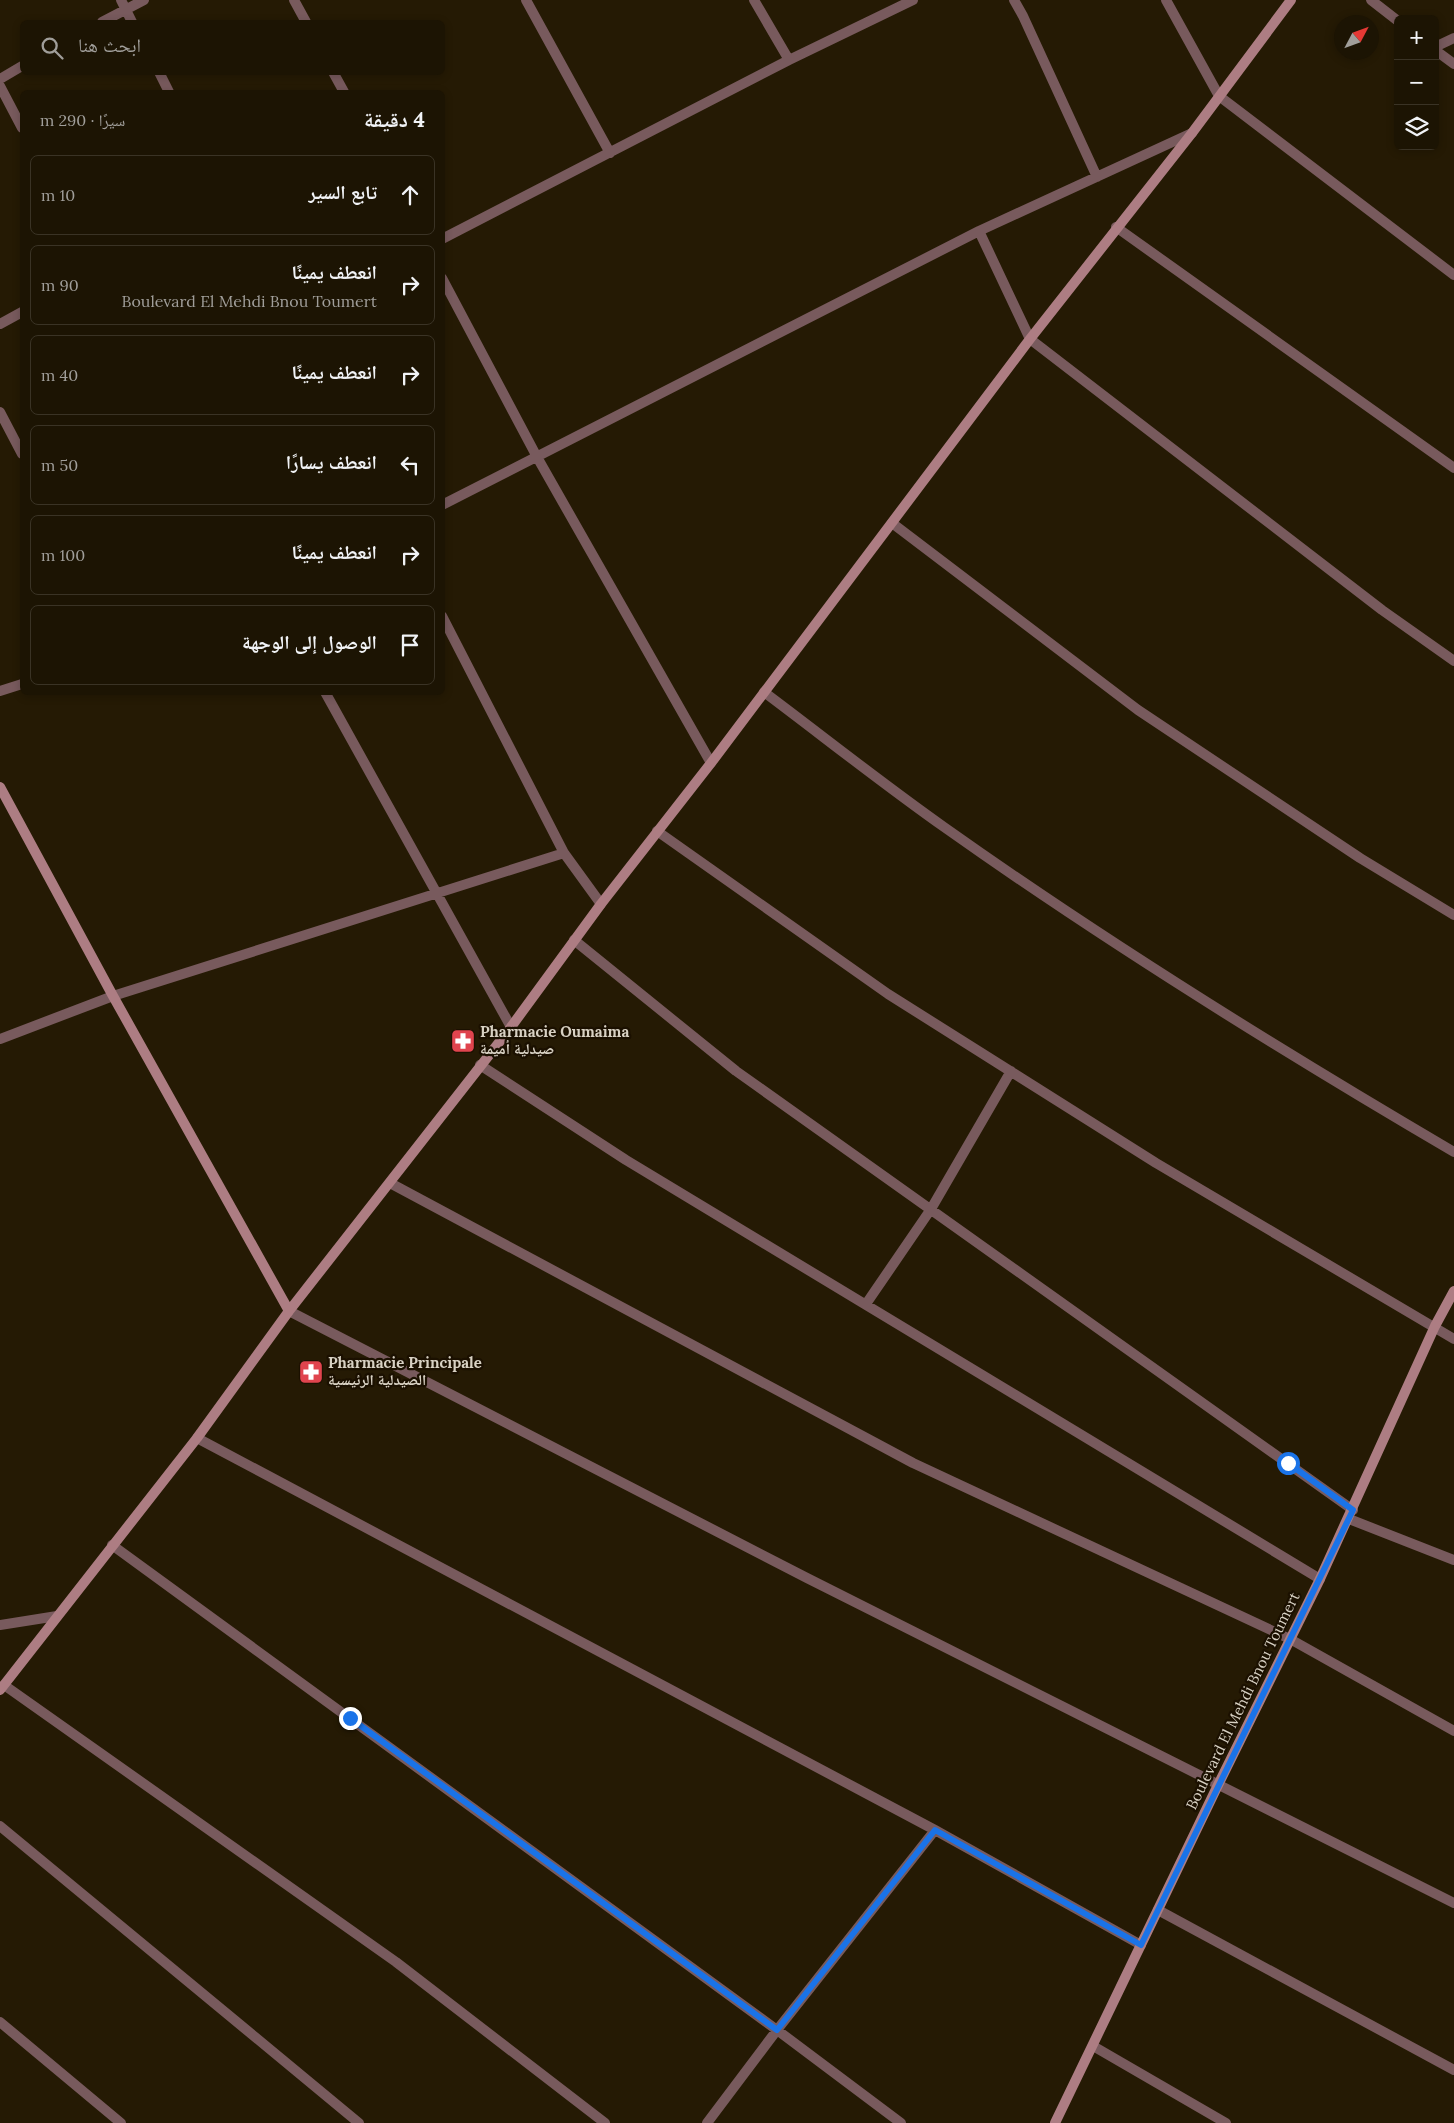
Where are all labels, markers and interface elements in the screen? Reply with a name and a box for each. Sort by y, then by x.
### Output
north arrow [1334,15,1379,60]
map controls [1394,15,1439,150]
button: + [1394,15,1439,60]
search box [20,20,445,75]
text: ابحث هنا [78,33,141,57]
icon: search [38,34,66,62]
button: − [1394,60,1439,105]
button: layers [1394,105,1439,150]
text: 4 دقيقة [364,106,425,133]
text: سيرًا · 290 m [40,110,125,130]
text: تابع السير [309,180,377,204]
icon: ahead [396,181,424,209]
text: 10 m [41,185,75,205]
text: انعطف يمينًا [291,260,377,284]
icon: right [396,271,424,299]
text: 90 m [41,275,79,295]
text: Boulevard El Mehdi Bnou Toumert [122,291,377,311]
text: انعطف يمينًا [291,360,377,384]
icon: right [396,361,424,389]
text: 40 m [41,365,78,385]
text: انعطف يسارًا [286,450,377,474]
icon: left [396,451,424,479]
text: 50 m [41,455,78,475]
text: انعطف يمينًا [291,540,377,564]
icon: right [396,541,424,569]
text: 100 m [41,545,85,565]
text: الوصول إلى الوجهة [242,630,377,654]
icon: arrive [396,631,424,659]
place label: Pharmacie Oumaima صيدلية أميمة [480,1022,629,1058]
pharmacy icon: Pharmacie Oumaima صيدلية أميمة [450,1028,476,1054]
place label: Pharmacie Principale الصيدلية الرئيسية [328,1353,482,1389]
pharmacy icon: Pharmacie Principale الصيدلية الرئيسية [298,1359,324,1385]
route start [1277,1452,1300,1475]
street label: Boulevard El Mehdi Bnou Toumert [1182,1589,1304,1813]
route end [339,1707,362,1730]

